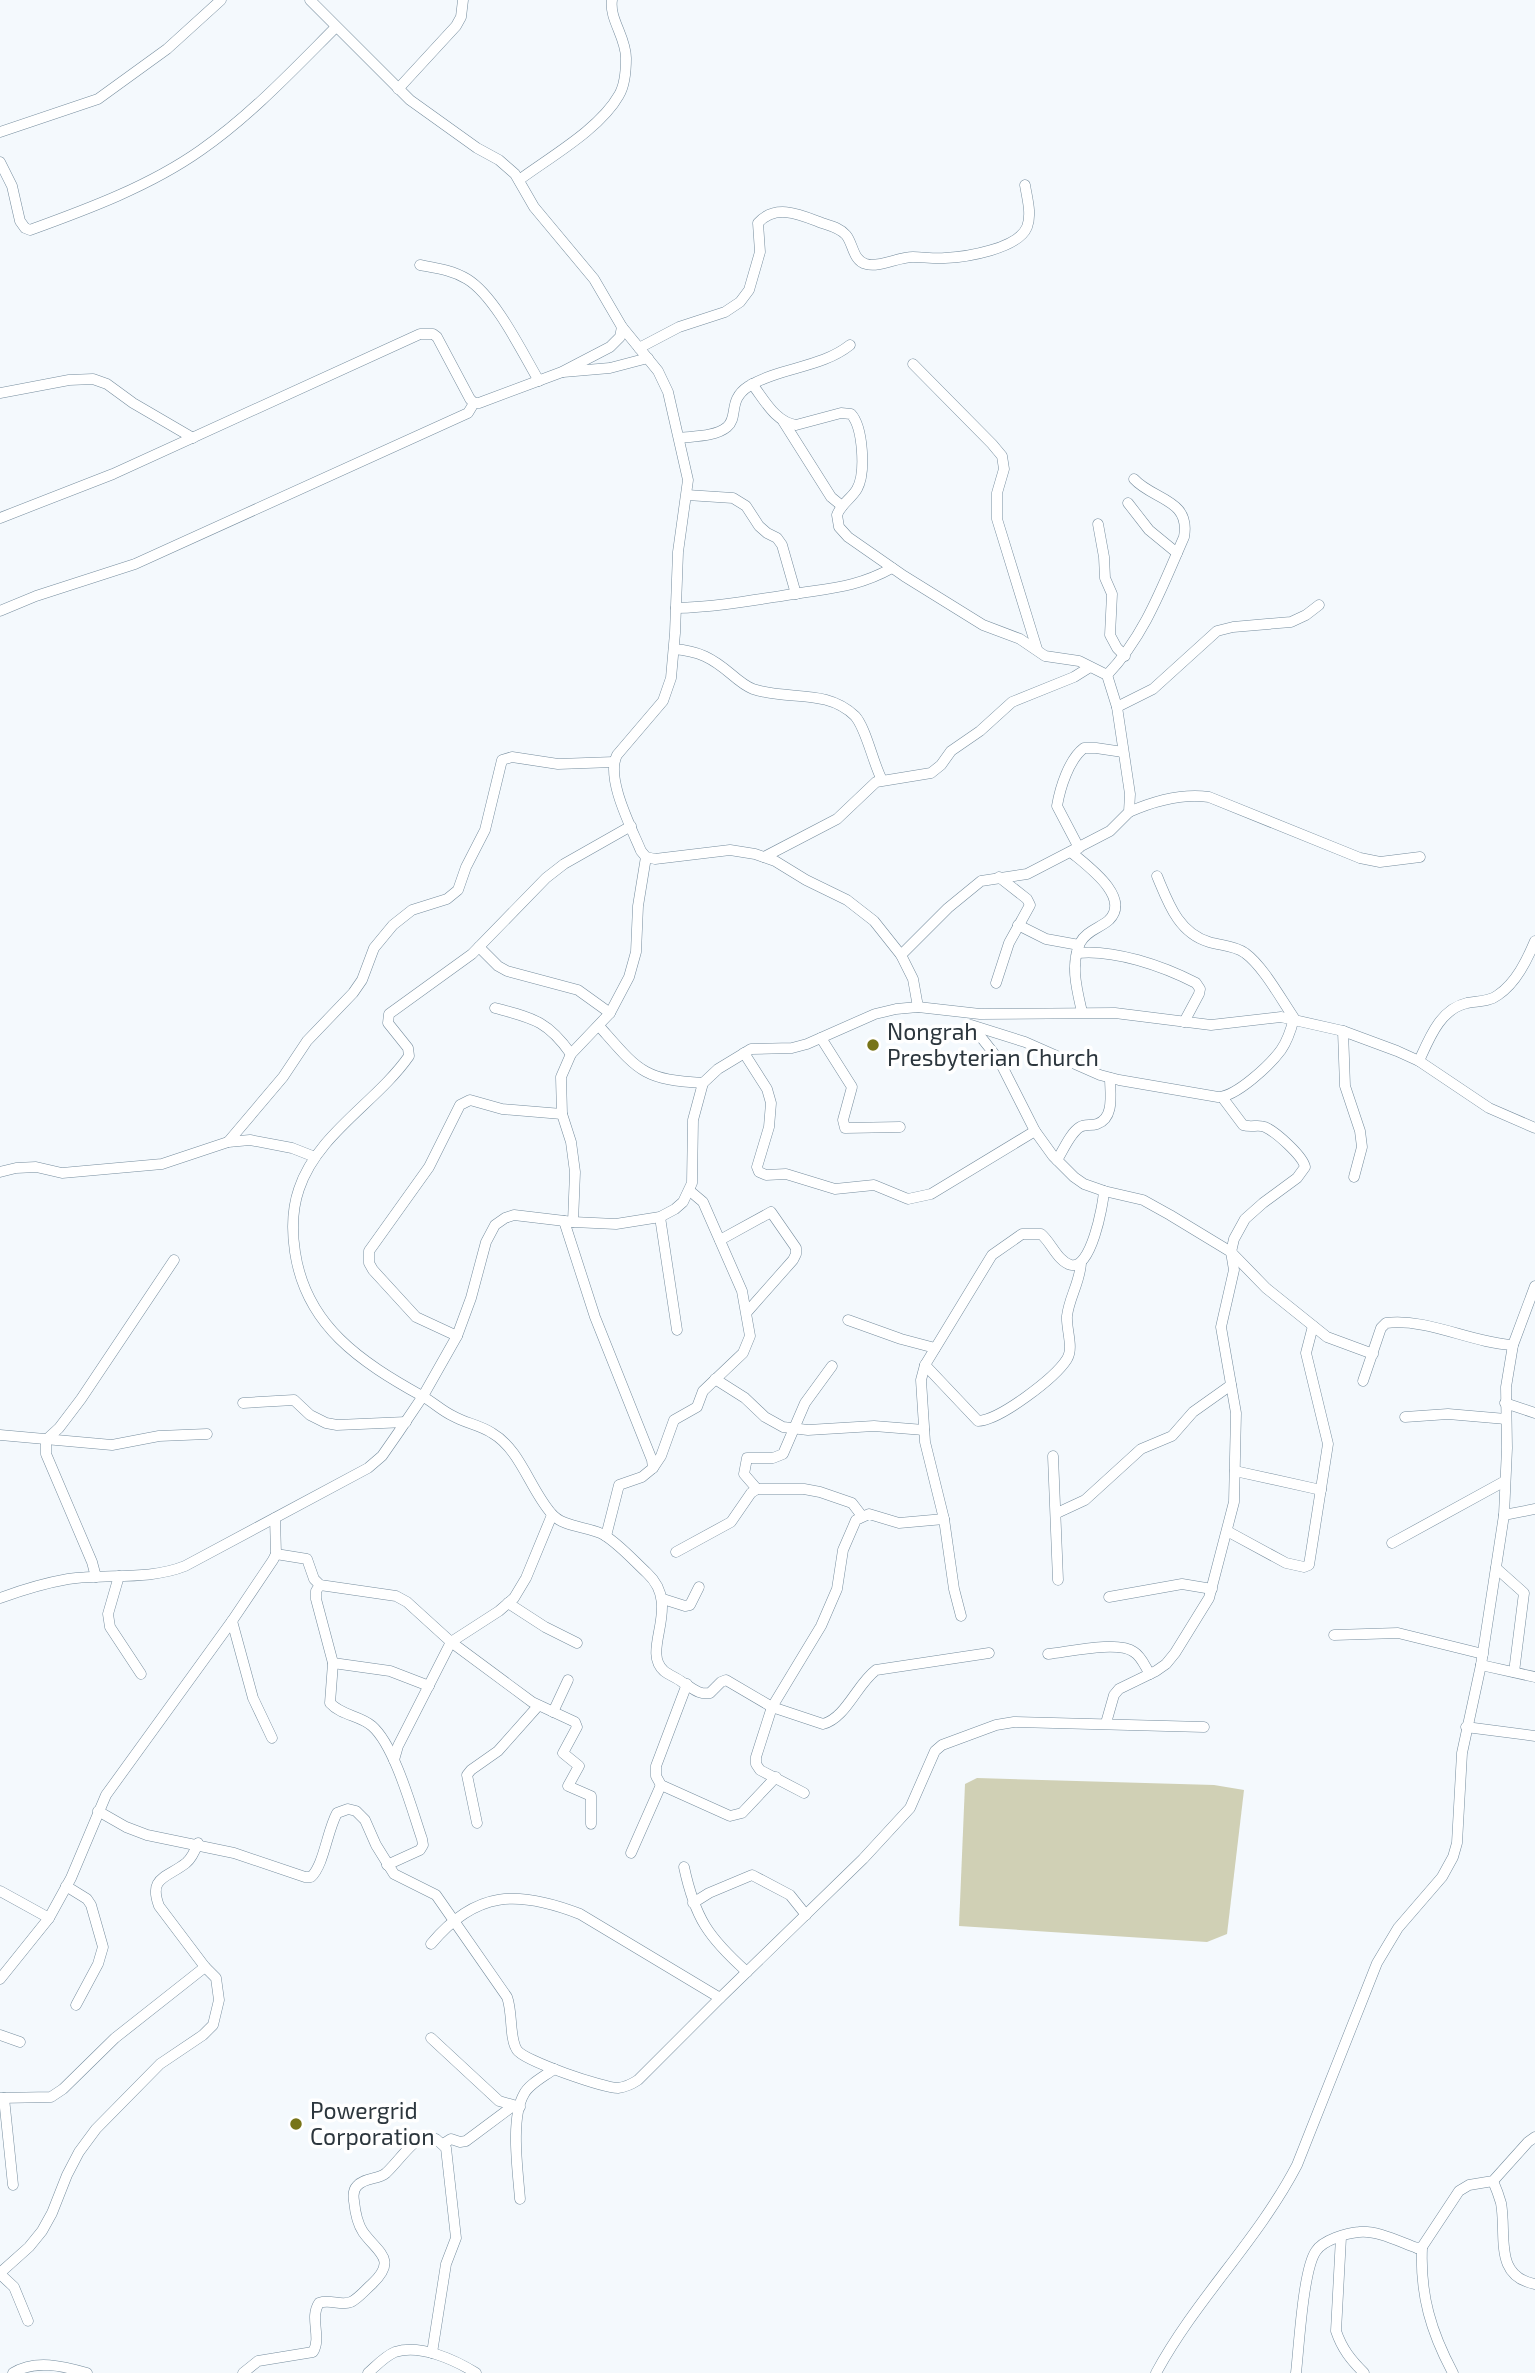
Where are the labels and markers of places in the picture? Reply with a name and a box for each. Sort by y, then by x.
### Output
place label: Nongrah Presbyterian Church [887,1017,1099,1071]
marker: Nongrah Presbyterian Church [865,1037,881,1053]
place label: Powergrid Corporation [310,2096,435,2150]
marker: Powergrid Corporation [288,2116,304,2132]

